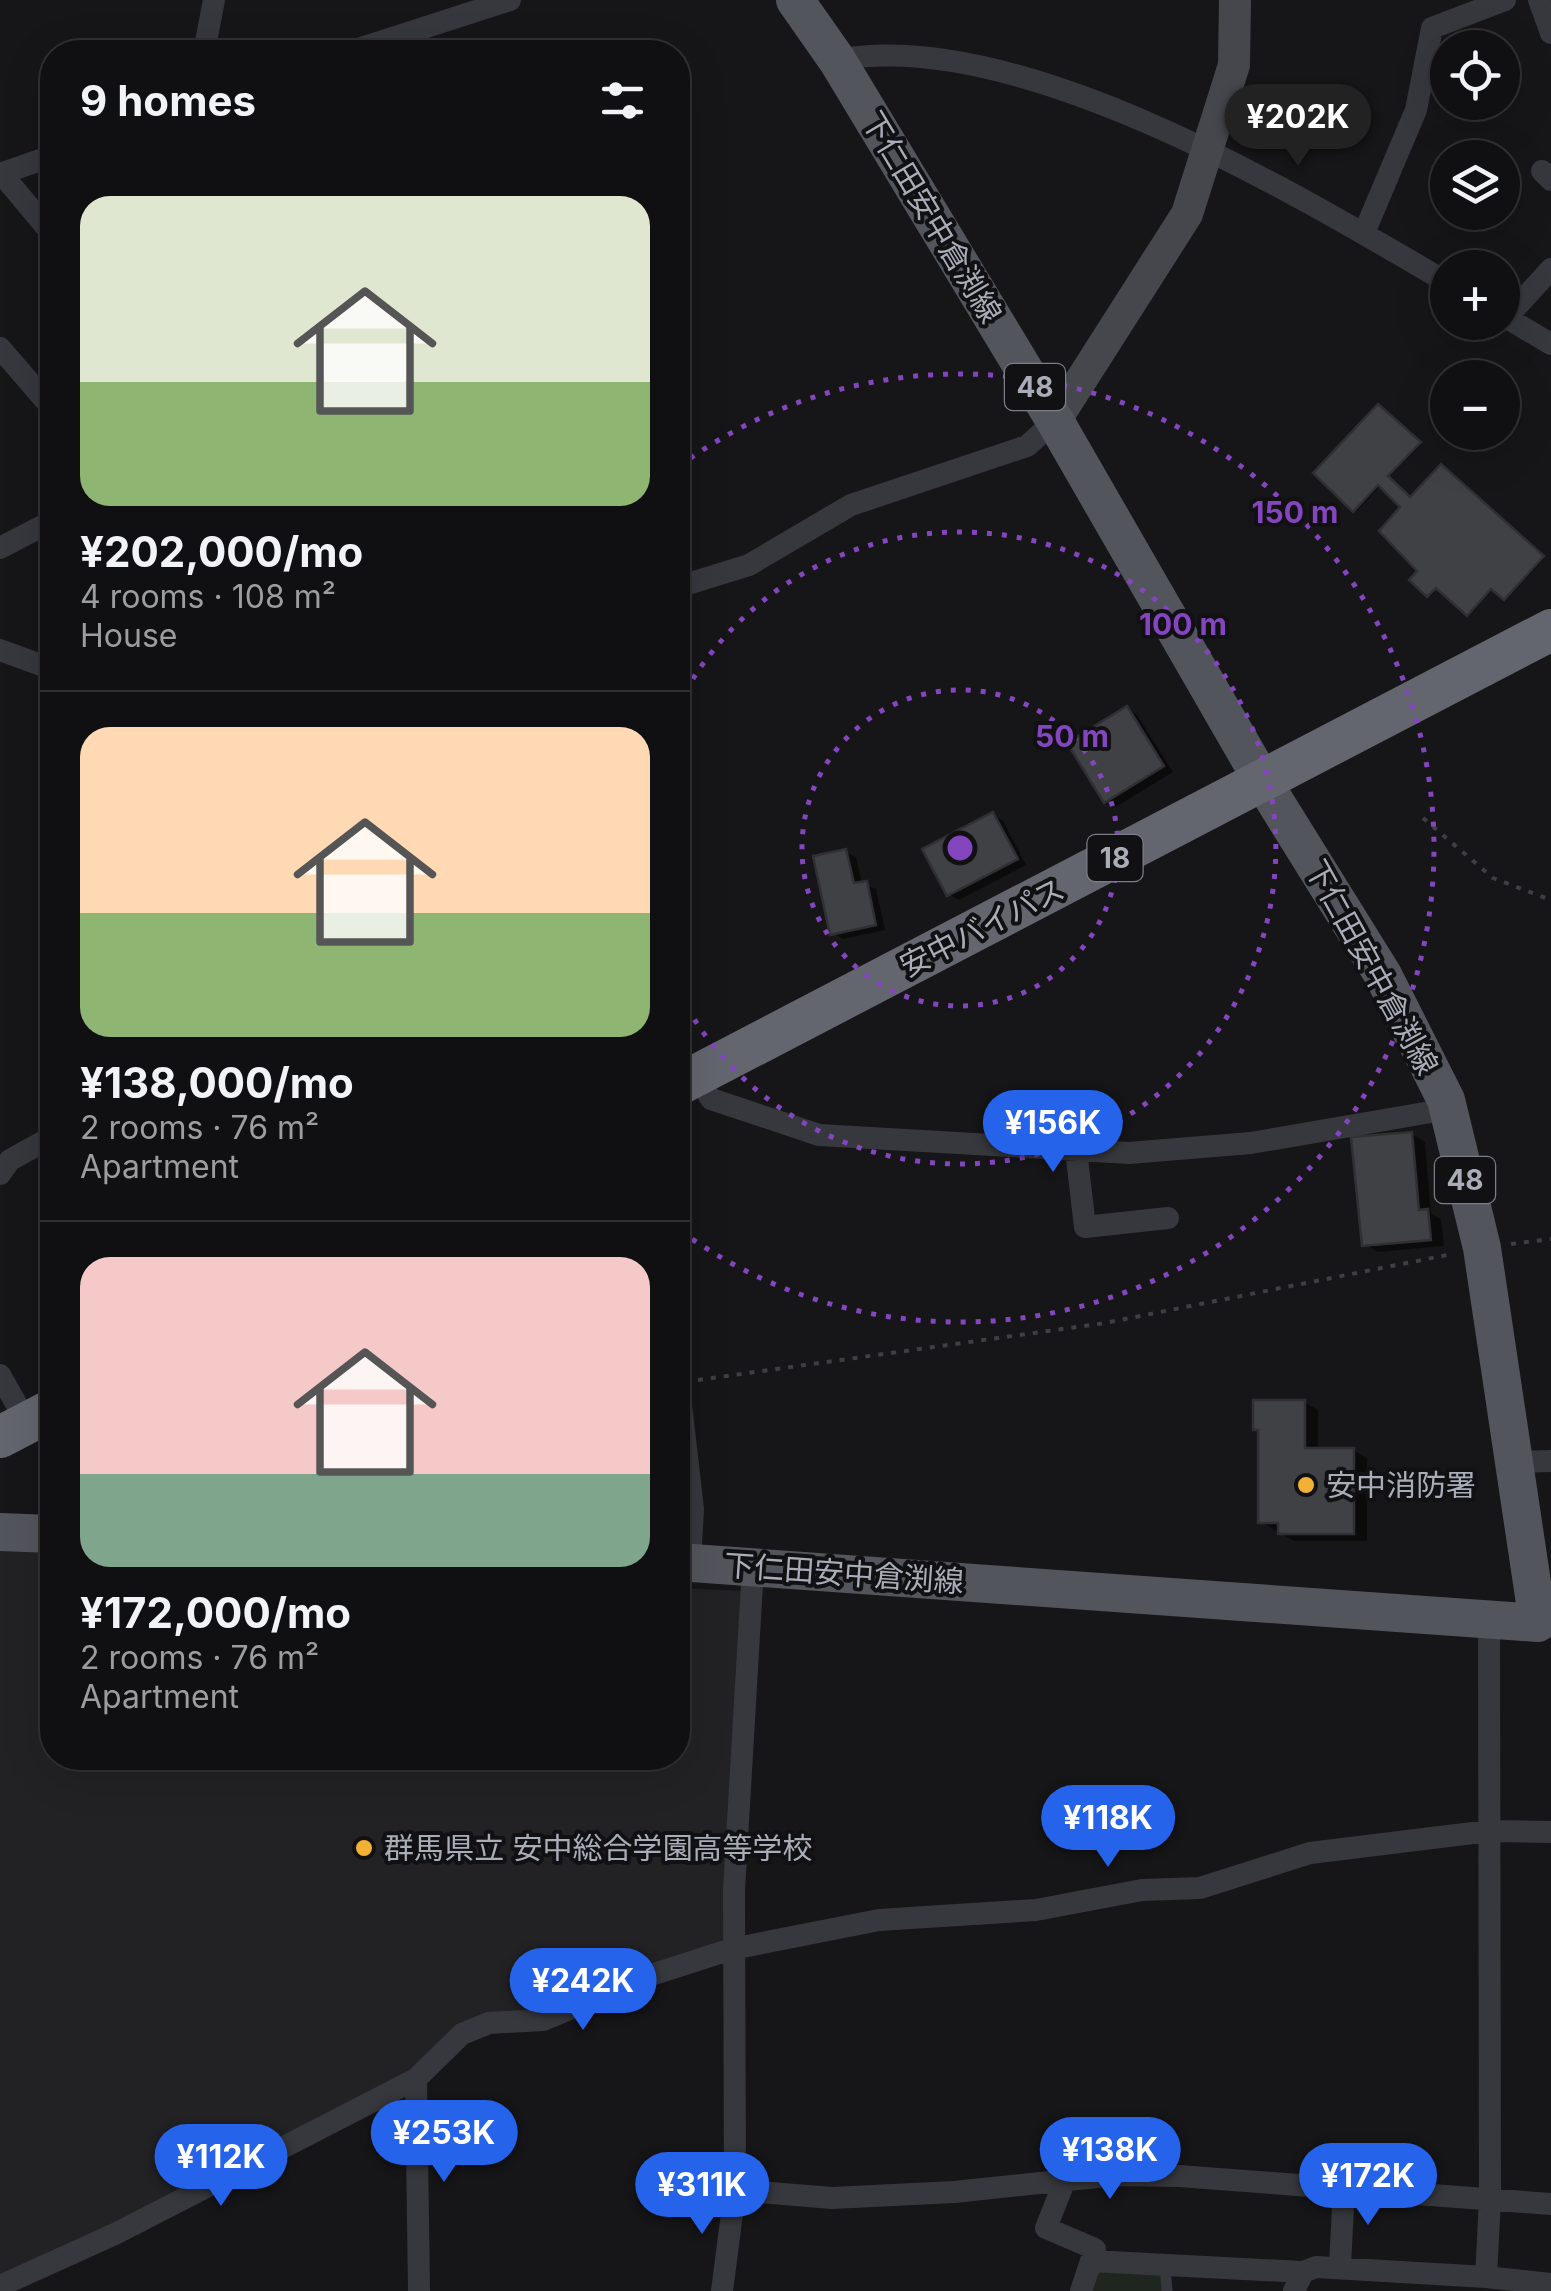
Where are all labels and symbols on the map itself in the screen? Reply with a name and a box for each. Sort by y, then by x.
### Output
pin: ¥202K [1228,84,1368,169]
street label: 下仁田安中倉渕線 [855,105,1009,329]
road number: 48 [1005,364,1065,410]
text: 150 m [1252,494,1338,530]
text: 100 m [1139,606,1227,642]
text: 50 m [1035,718,1109,754]
centre of rings [942,830,978,866]
road number: 18 [1088,835,1142,881]
street label: 下仁田安中倉渕線 [1298,853,1446,1081]
street label: 安中バイパス [894,870,1070,984]
pin: ¥156K [983,1090,1123,1175]
road number: 48 [1435,1157,1495,1203]
place label: 安中消防署 [1326,1467,1476,1503]
marker: 安中消防署 [1295,1474,1317,1496]
street label: 下仁田安中倉渕線 [723,1547,965,1599]
pin: ¥118K [1038,1785,1178,1870]
place label: 群馬県立 安中総合学園高等学校 [384,1830,812,1866]
marker: 群馬県立 安中総合学園高等学校 [353,1837,375,1859]
pin: ¥242K [513,1948,653,2033]
pin: ¥253K [374,2100,514,2185]
pin: ¥138K [1040,2117,1180,2202]
pin: ¥112K [151,2124,291,2209]
pin: ¥172K [1298,2143,1438,2228]
pin: ¥311K [632,2152,772,2237]

